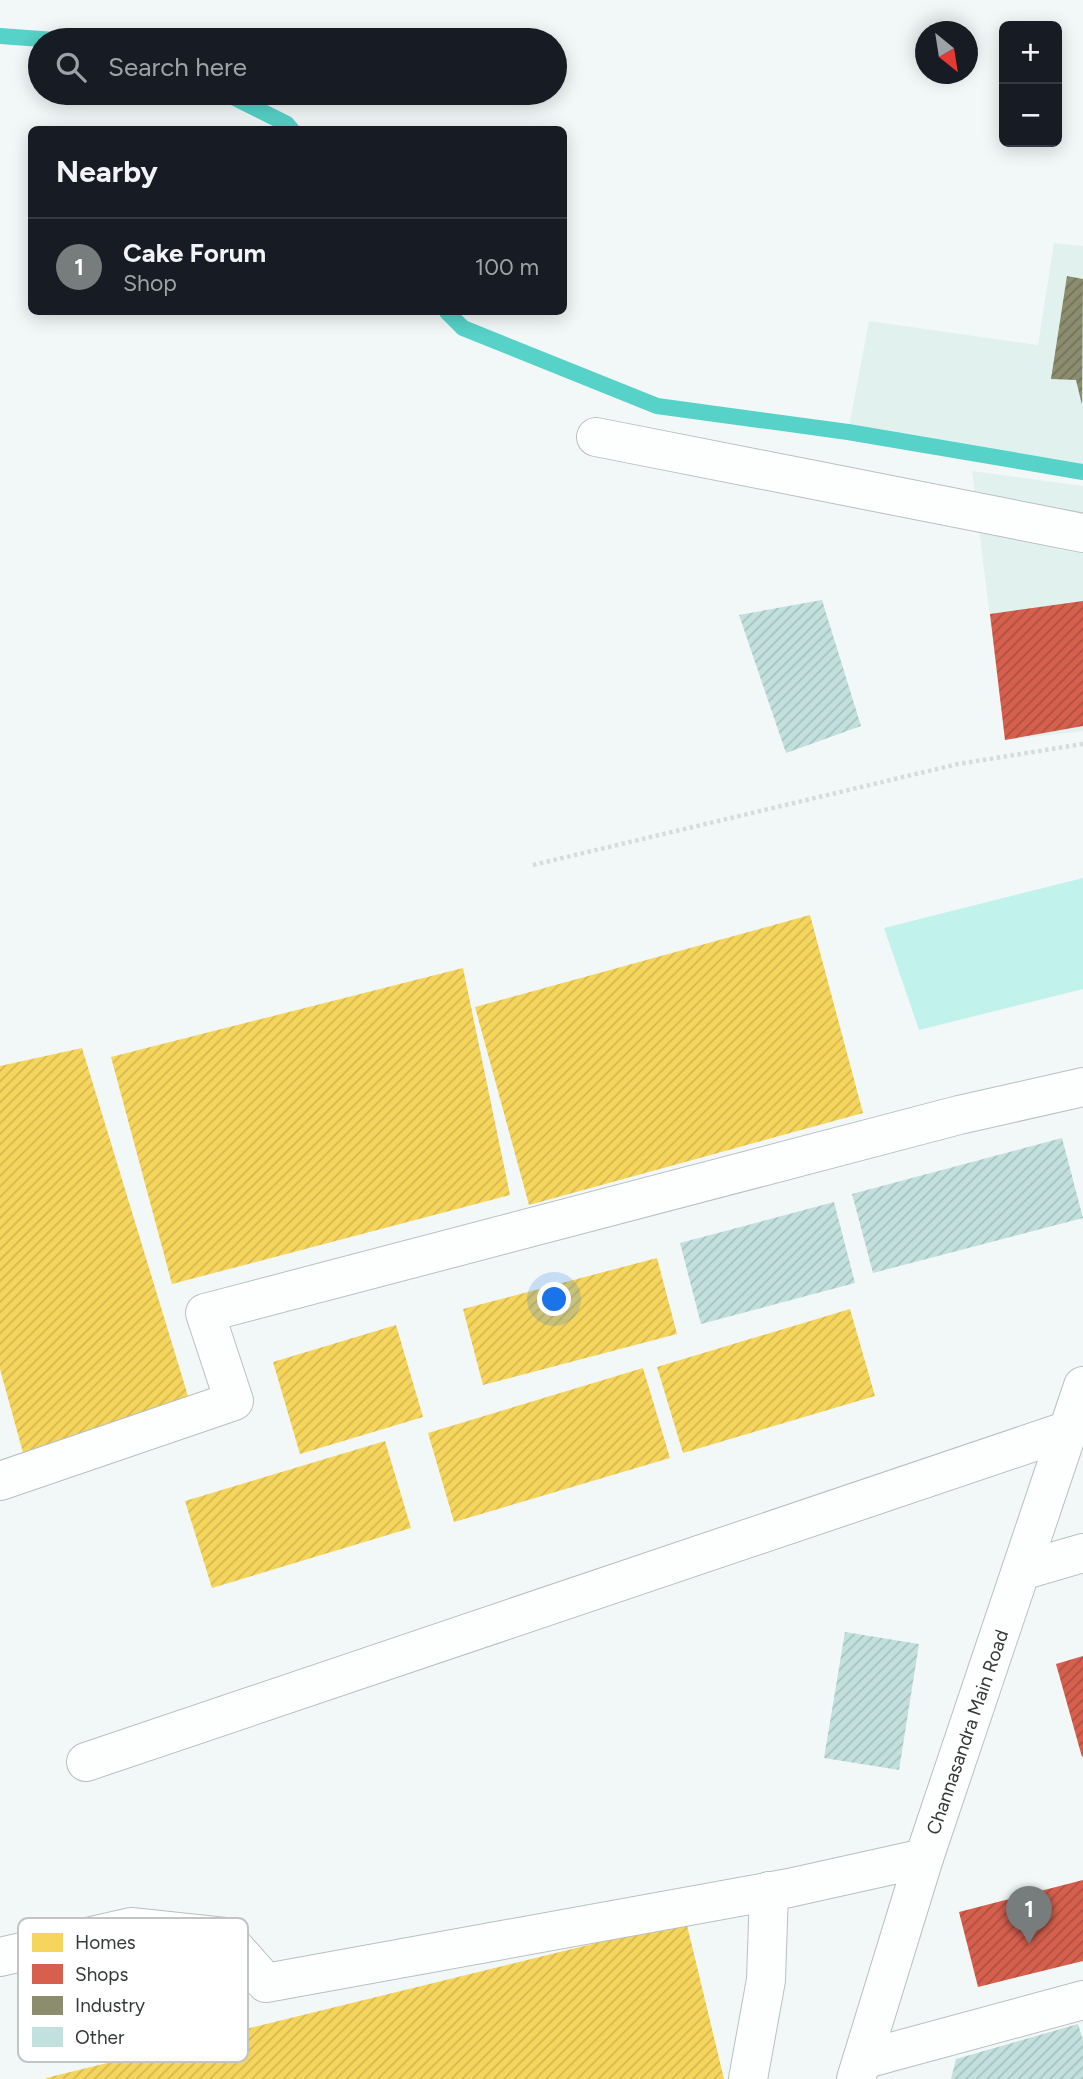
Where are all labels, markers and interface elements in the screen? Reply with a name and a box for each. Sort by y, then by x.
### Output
north arrow [915,21,978,84]
map controls [999,21,1062,147]
button: + [999,21,1062,84]
search box [28,28,567,105]
icon: search [52,48,90,86]
text: Search here [108,51,247,83]
button: − [999,84,1062,147]
text: Nearby [56,153,158,190]
text: Cake Forum [123,237,266,269]
text: 1 [74,253,84,281]
text: 100 m [475,253,539,281]
text: Shop [123,269,177,297]
your location [537,1282,571,1316]
street label: Channasandra Main Road [922,1627,1013,1838]
pin: 1 [1006,1886,1052,1944]
legend [18,1918,248,2062]
text: Homes [75,1931,136,1954]
text: Shops [75,1963,129,1986]
text: Industry [75,1994,145,2017]
text: Other [75,2026,125,2049]

